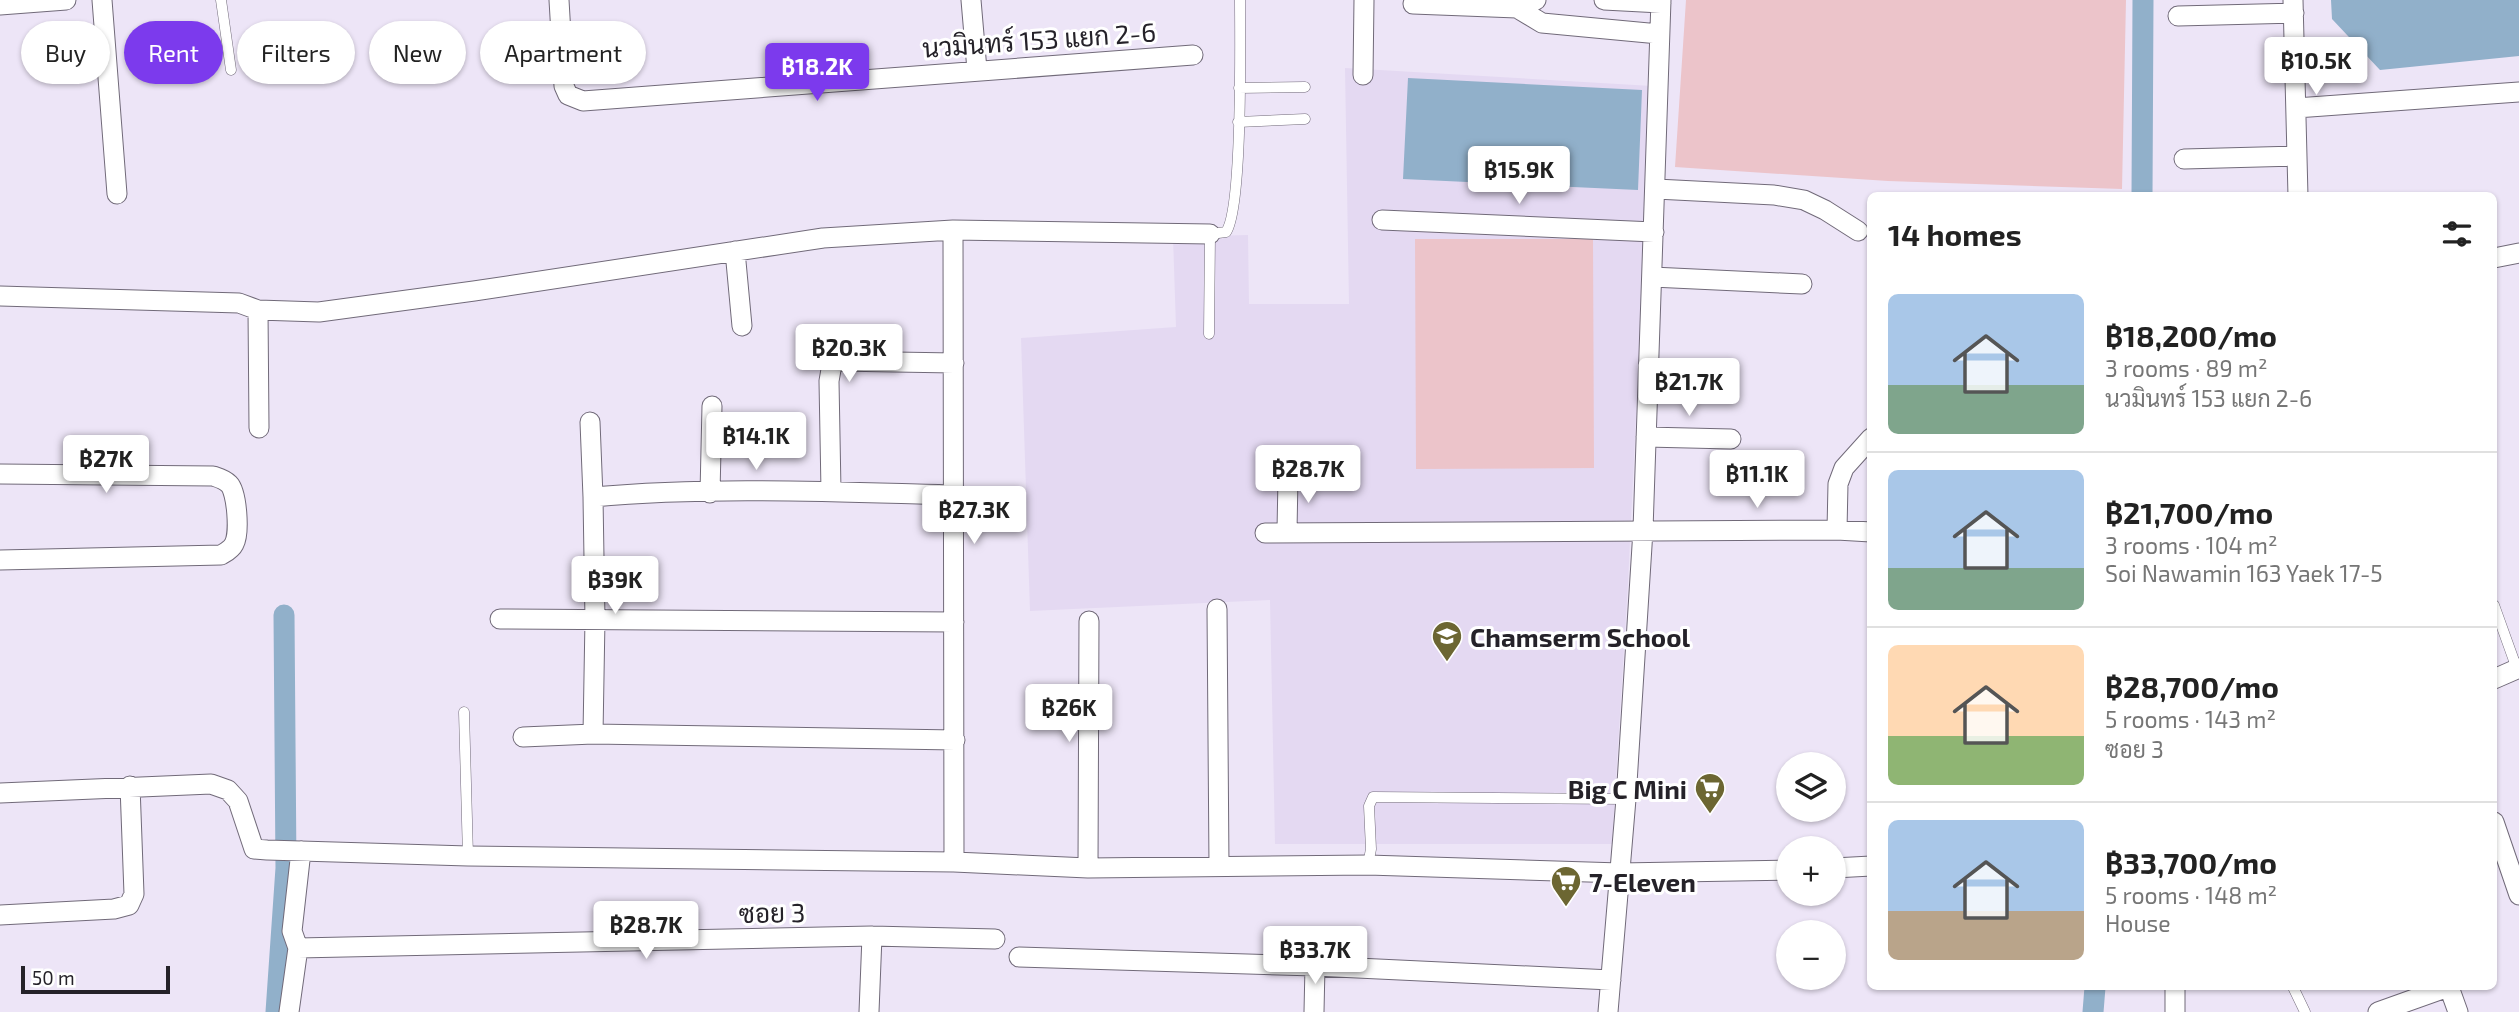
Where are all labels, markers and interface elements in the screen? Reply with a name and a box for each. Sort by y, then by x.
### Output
street label: นวมินทร์ 153 แยก 2-6 [921,15,1157,63]
chip: Buy [21,21,110,84]
chip: Rent [124,21,223,84]
chip: Filters [237,21,355,84]
chip: New [369,21,466,84]
chip: Apartment [480,21,646,84]
pin: ฿10.5K [2259,38,2373,97]
pin: ฿18.2K [760,43,874,103]
text: ฿10.5K [2280,46,2352,74]
text: ฿18.2K [781,52,853,80]
pin: ฿15.9K [1462,146,1576,206]
text: ฿15.9K [1484,155,1554,183]
icon: filters [2438,215,2476,253]
text: 14 homes [1888,216,2022,252]
text: ฿18,200/mo [2105,317,2277,353]
icon: home [1944,322,2028,406]
pin: ฿20.3K [792,324,906,384]
text: ฿20.3K [812,333,886,361]
text: 3 rooms · 89 m² [2105,354,2267,382]
pin: ฿21.7K [1632,358,1746,418]
text: ฿21.7K [1655,367,1723,395]
text: นวมินทร์ 153 แยก 2-6 [2105,384,2312,412]
pin: ฿14.1K [699,412,813,472]
text: ฿14.1K [722,421,790,449]
pin: ฿27K [65,435,147,495]
text: ฿27K [79,444,133,472]
pin: ฿28.7K [1251,446,1365,505]
pin: ฿11.1K [1700,450,1814,510]
text: ฿28.7K [1271,454,1345,482]
text: ฿11.1K [1726,459,1788,487]
pin: ฿27.3K [917,486,1031,546]
text: ฿21,700/mo [2105,494,2273,530]
text: ฿27.3K [938,495,1010,523]
icon: home [1944,498,2028,582]
text: 3 rooms · 104 m² [2105,531,2277,559]
pin: ฿39K [574,556,656,616]
text: Soi Nawamin 163 Yaek 17-5 [2105,559,2383,587]
text: ฿39K [587,565,643,593]
school or university icon: Chamserm School [1430,619,1464,663]
place label: Chamserm School [1470,621,1691,652]
text: ฿28,700/mo [2105,668,2279,704]
icon: home [1944,673,2028,757]
pin: ฿26K [1028,684,1110,744]
text: ฿26K [1041,693,1097,721]
text: 5 rooms · 143 m² [2105,705,2276,733]
text: ซอย 3 [2105,735,2164,763]
map controls [1776,752,1846,990]
button: layers [1776,752,1846,822]
supermarket icon: Big C Mini [1693,771,1727,815]
place label: Big C Mini [1568,773,1687,804]
button: + [1776,836,1846,906]
text: ฿33,700/mo [2105,844,2277,880]
icon: home [1944,848,2028,932]
supermarket icon: 7-Eleven [1549,864,1583,908]
place label: 7-Eleven [1589,866,1696,897]
text: 5 rooms · 148 m² [2105,881,2277,909]
street label: ซอย 3 [739,896,805,928]
pin: ฿28.7K [589,902,703,961]
text: House [2105,909,2171,937]
text: ฿28.7K [609,910,683,938]
button: − [1776,920,1846,990]
pin: ฿33.7K [1258,926,1372,986]
text: ฿33.7K [1279,935,1351,963]
scale bar [21,963,170,995]
text: 50 m [32,966,75,989]

